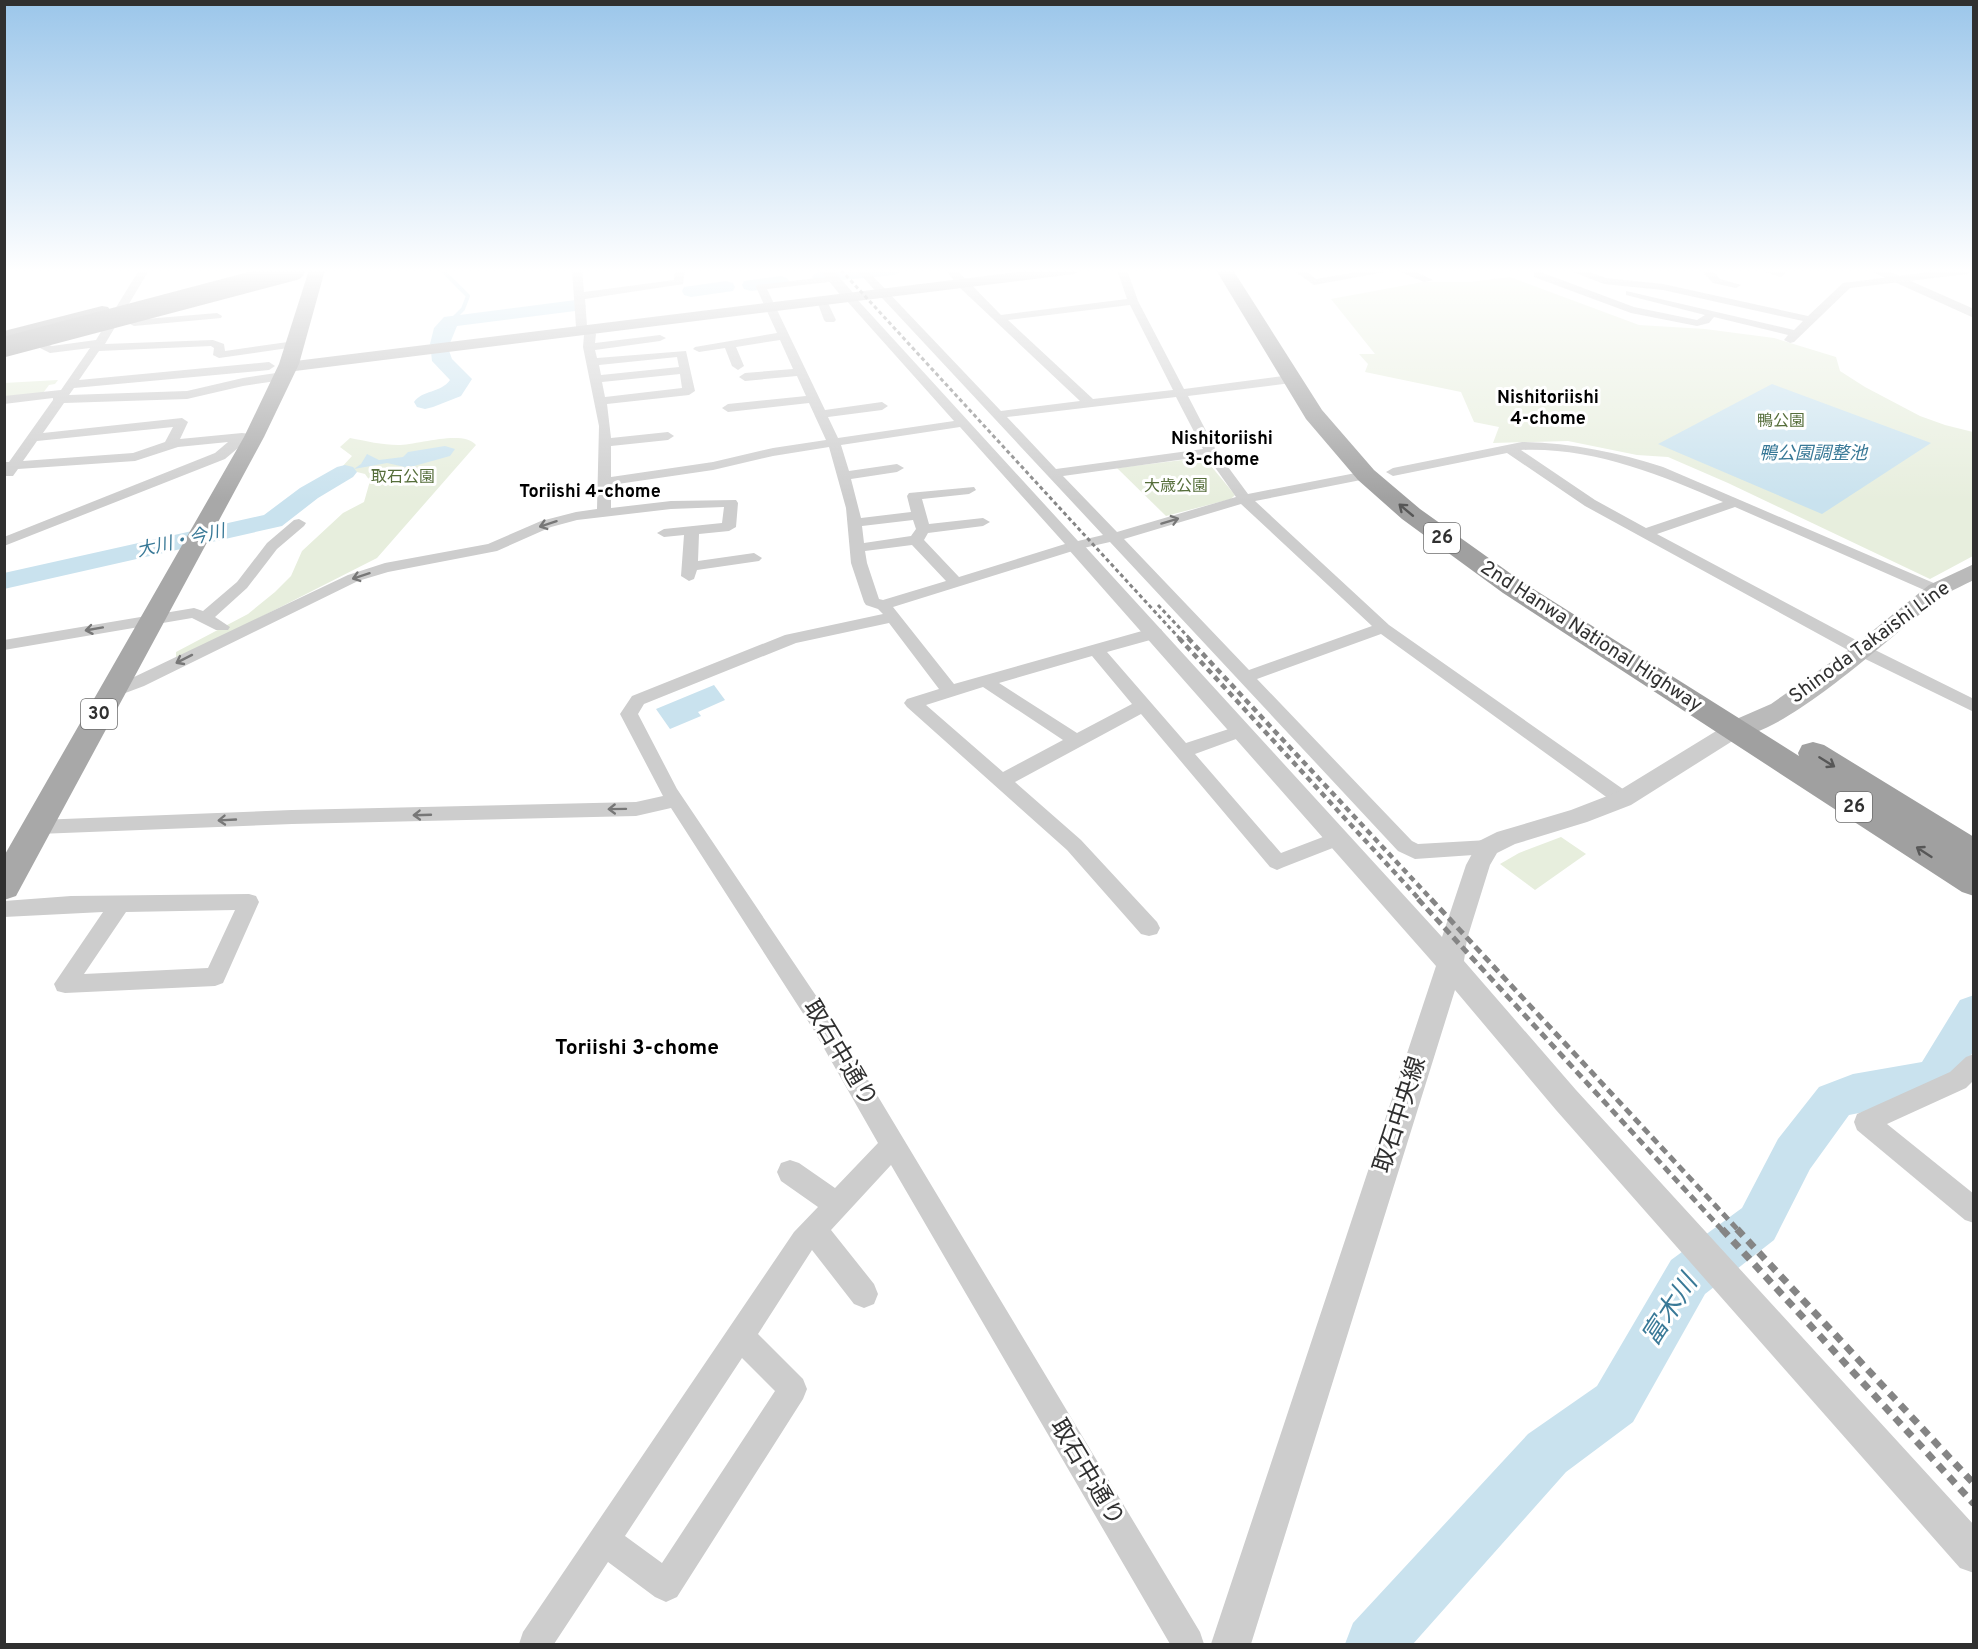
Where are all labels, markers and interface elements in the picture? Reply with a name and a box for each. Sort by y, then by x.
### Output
district label: Nishitoriishi 4-chome [1497,387,1599,431]
park label: 鴨公園 [1757,412,1805,432]
district label: Nishitoriishi 3-chome [1171,428,1273,472]
water label: 鴨公園調整池 [1759,443,1869,466]
park label: 取石公園 [371,468,435,488]
park label: 大歳公園 [1144,477,1208,497]
district label: Toriishi 4-chome [519,481,661,504]
one-way arrow [1399,503,1414,517]
one-way arrow [1160,515,1179,526]
water label: 大川・今川 [135,520,229,563]
one-way arrow [539,520,557,531]
road number: 26 [1424,523,1460,553]
street label: 2nd Hanwa National Highway [1475,555,1707,719]
one-way arrow [352,571,371,582]
street label: Shinoda Takaishi Line [1784,576,1956,710]
one-way arrow [84,624,104,635]
one-way arrow [176,654,194,665]
road number: 30 [81,699,117,729]
one-way arrow [1818,756,1834,768]
road number: 26 [1836,792,1872,822]
one-way arrow [607,803,627,815]
one-way arrow [412,809,432,821]
one-way arrow [217,815,237,826]
one-way arrow [1916,846,1933,858]
street label: 取石中通り [795,995,883,1113]
district label: Toriishi 3-chome [555,1035,719,1062]
street label: 取石中央線 [1368,1053,1434,1177]
water label: 富木川 [1636,1267,1708,1353]
street label: 取石中通り [1042,1414,1130,1532]

